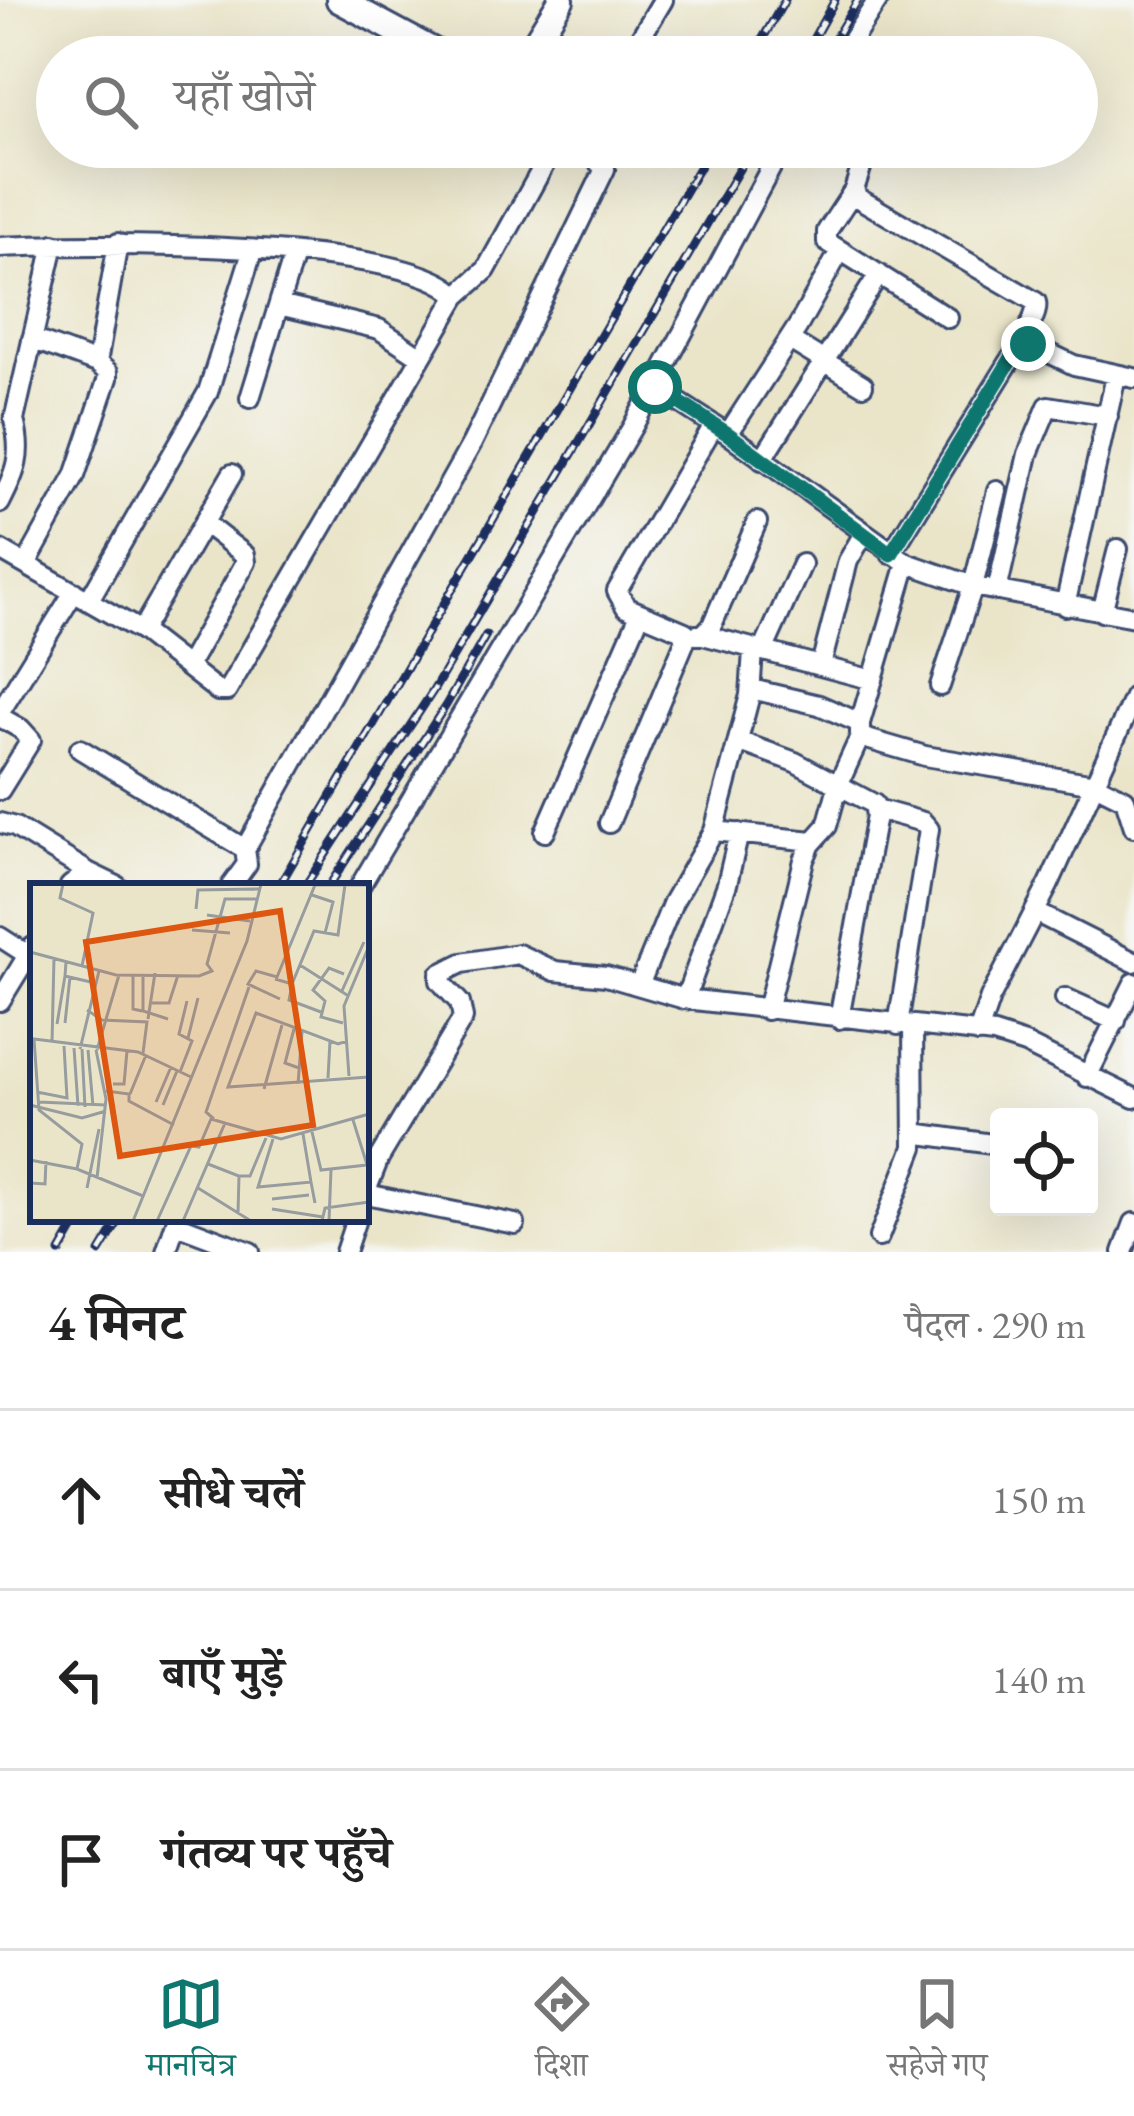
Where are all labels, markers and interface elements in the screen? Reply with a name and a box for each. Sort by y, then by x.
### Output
search box [36,36,1098,168]
text: यहाँ खोजें [174,66,315,124]
icon: search [78,69,144,135]
route end [1001,317,1055,371]
route start [628,360,682,414]
inset map [30,883,369,1222]
map controls [990,1108,1098,1216]
button: locate [990,1108,1098,1216]
text: 4 मिनट [48,1289,184,1355]
text: पैदल · 290 m [905,1299,1086,1350]
text: सीधे चलें [162,1463,303,1521]
icon: ahead [48,1467,114,1533]
text: 150 m [992,1474,1086,1525]
text: बाएँ मुड़ें [162,1643,284,1701]
icon: left [48,1647,114,1713]
text: 140 m [992,1654,1086,1705]
text: गंतव्य पर पहुँचे [162,1823,391,1881]
icon: arrive [48,1827,114,1893]
tab: मानचित्र [146,1971,236,2097]
tab: दिशा [529,1971,595,2097]
tab: सहेजे गए [887,1971,988,2097]

